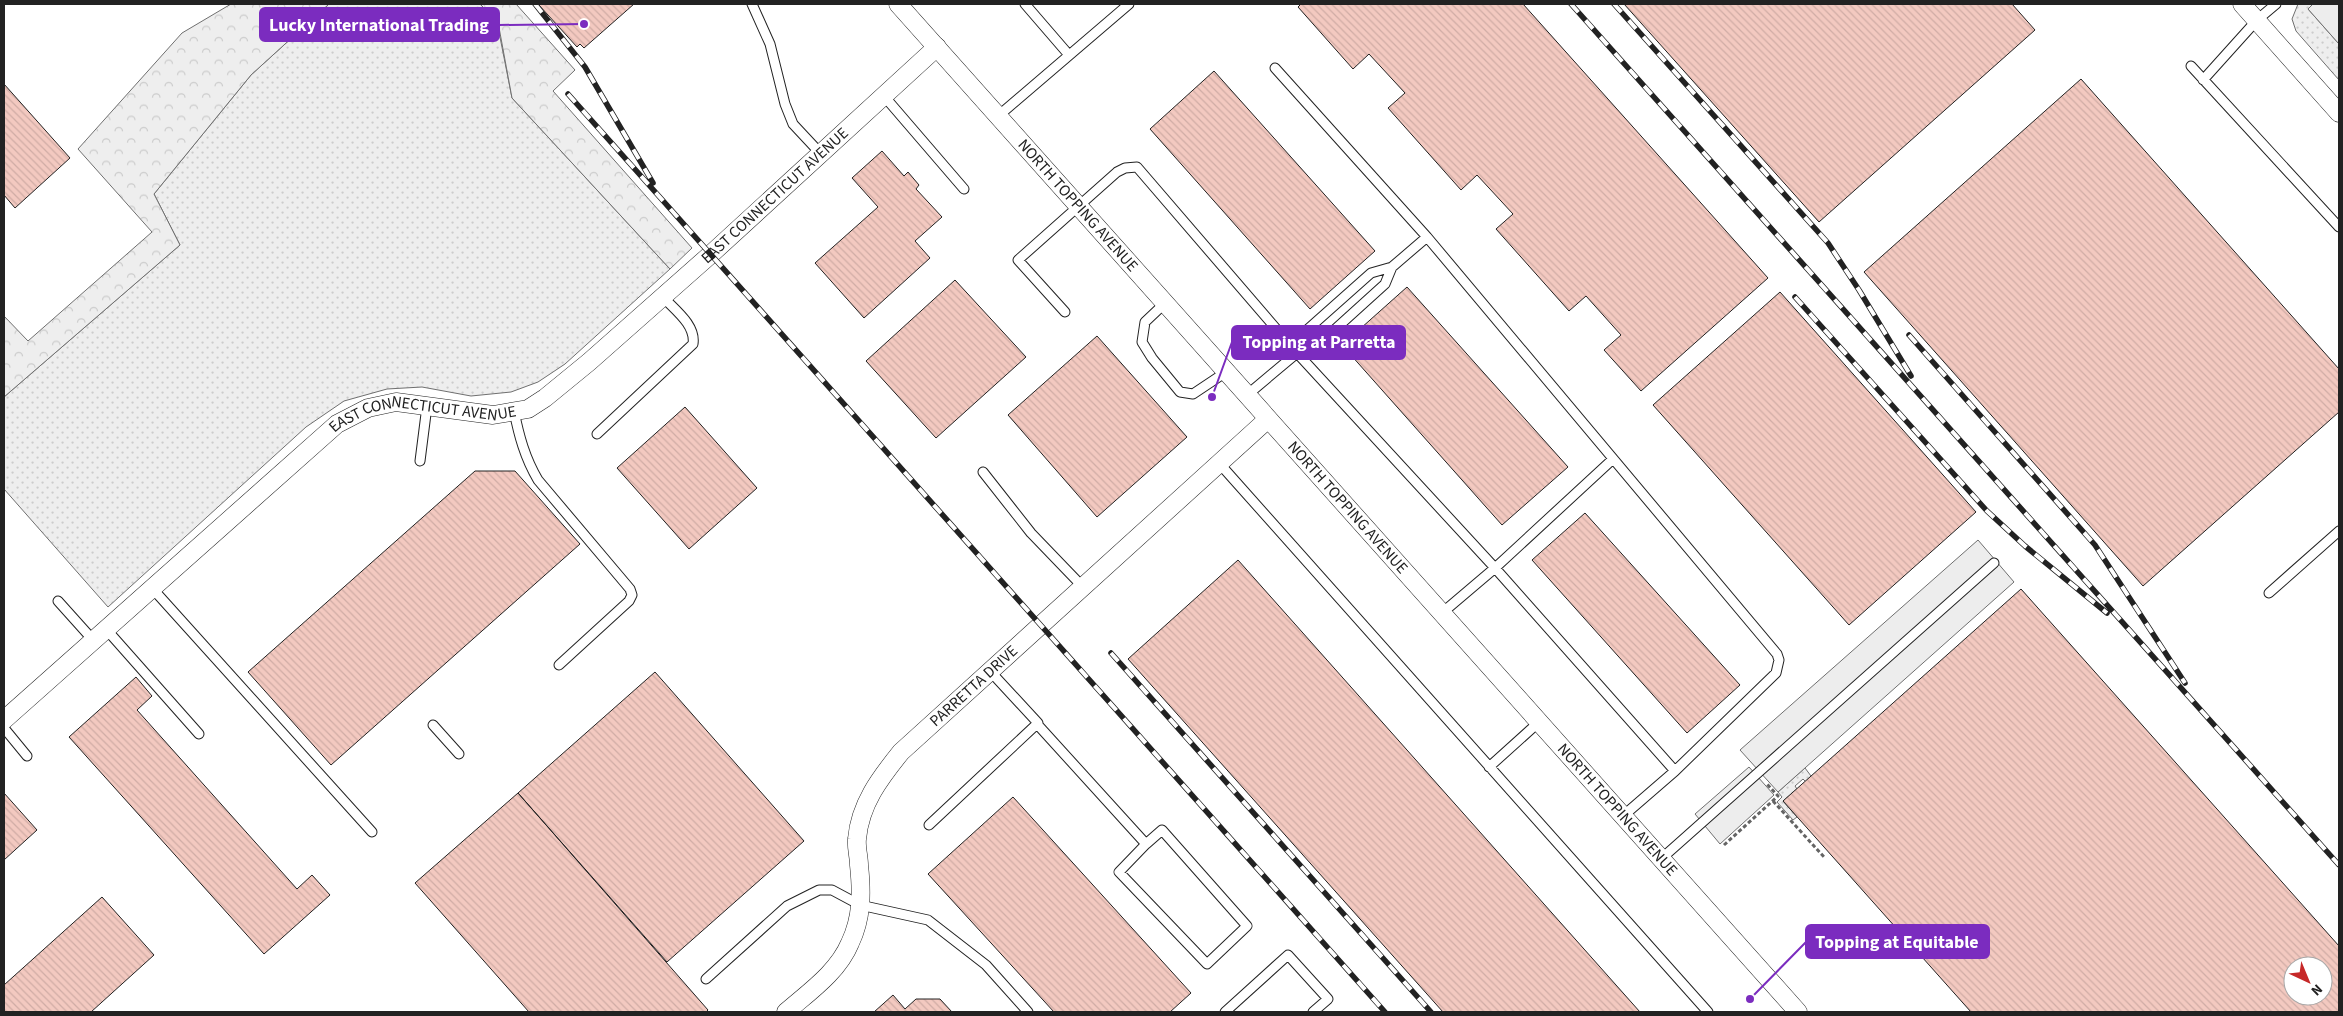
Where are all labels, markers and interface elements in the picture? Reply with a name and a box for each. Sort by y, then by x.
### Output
callout: Lucky International Trading [260,8,499,41]
text: Lucky International Trading [269,13,489,38]
street label: EAST CONNECTICUT AVENUE [696,122,853,269]
street label: NORTH TOPPING AVENUE [1013,134,1143,277]
callout: Topping at Parretta [1232,326,1405,359]
text: Topping at Parretta [1243,330,1395,355]
street label: EAST CONNECTICUT AVENUE [324,390,518,437]
street label: NORTH TOPPING AVENUE [1282,436,1413,579]
street label: PARRETTA DRIVE [925,640,1023,732]
street label: NORTH TOPPING AVENUE [1552,739,1682,881]
callout: Topping at Equitable [1806,925,1989,958]
text: Topping at Equitable [1815,930,1979,955]
north arrow [2283,956,2333,1006]
text: N [2306,979,2327,1000]

